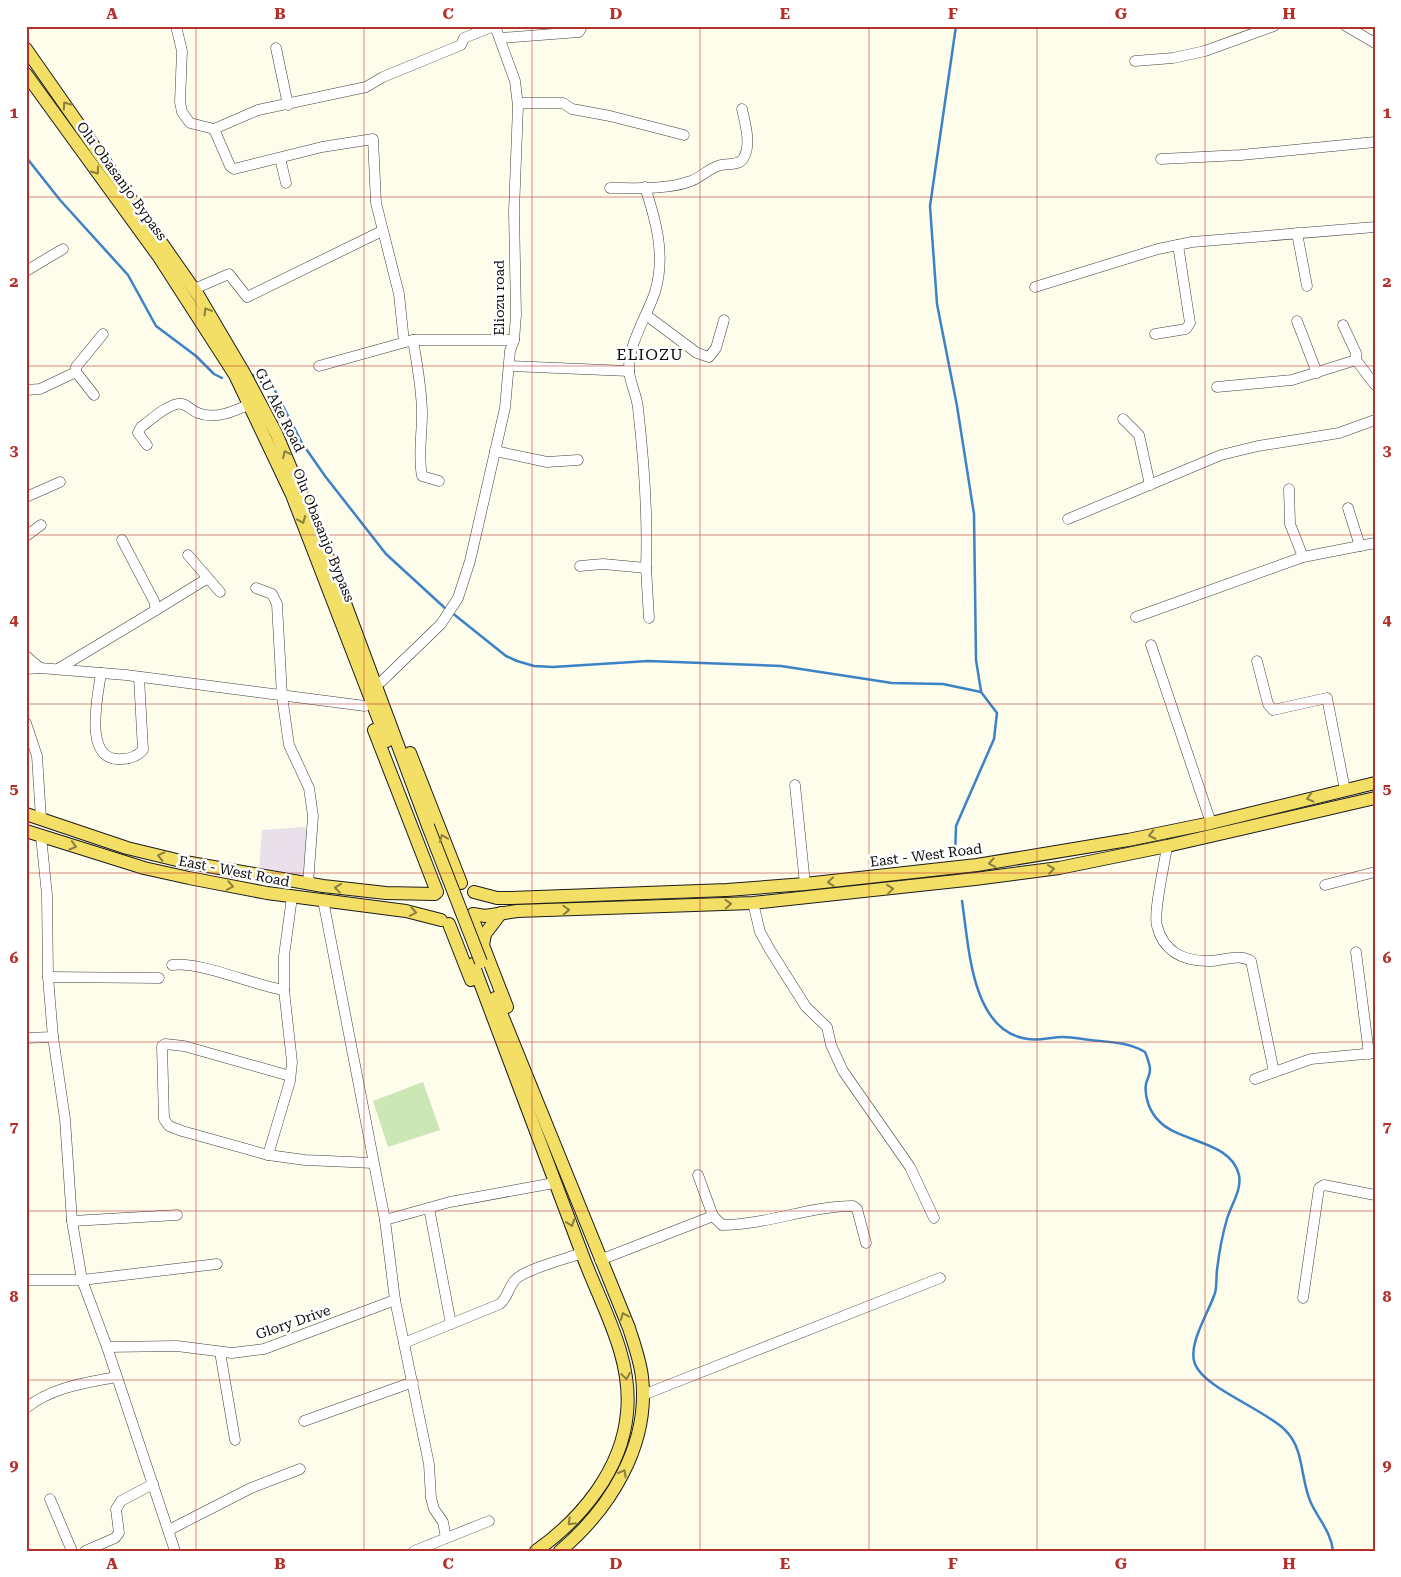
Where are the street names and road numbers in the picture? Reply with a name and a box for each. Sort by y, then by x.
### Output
street label: Olu Obasanjo Bypass [74,119,171,244]
street label: Eliozu road [491,260,507,336]
street label: G.U Ake Road [252,365,308,455]
street label: Olu Obasanjo Bypass [290,466,358,604]
street label: East - West Road [869,840,983,870]
street label: East - West Road [177,852,291,890]
street label: Glory Drive [253,1302,333,1342]

